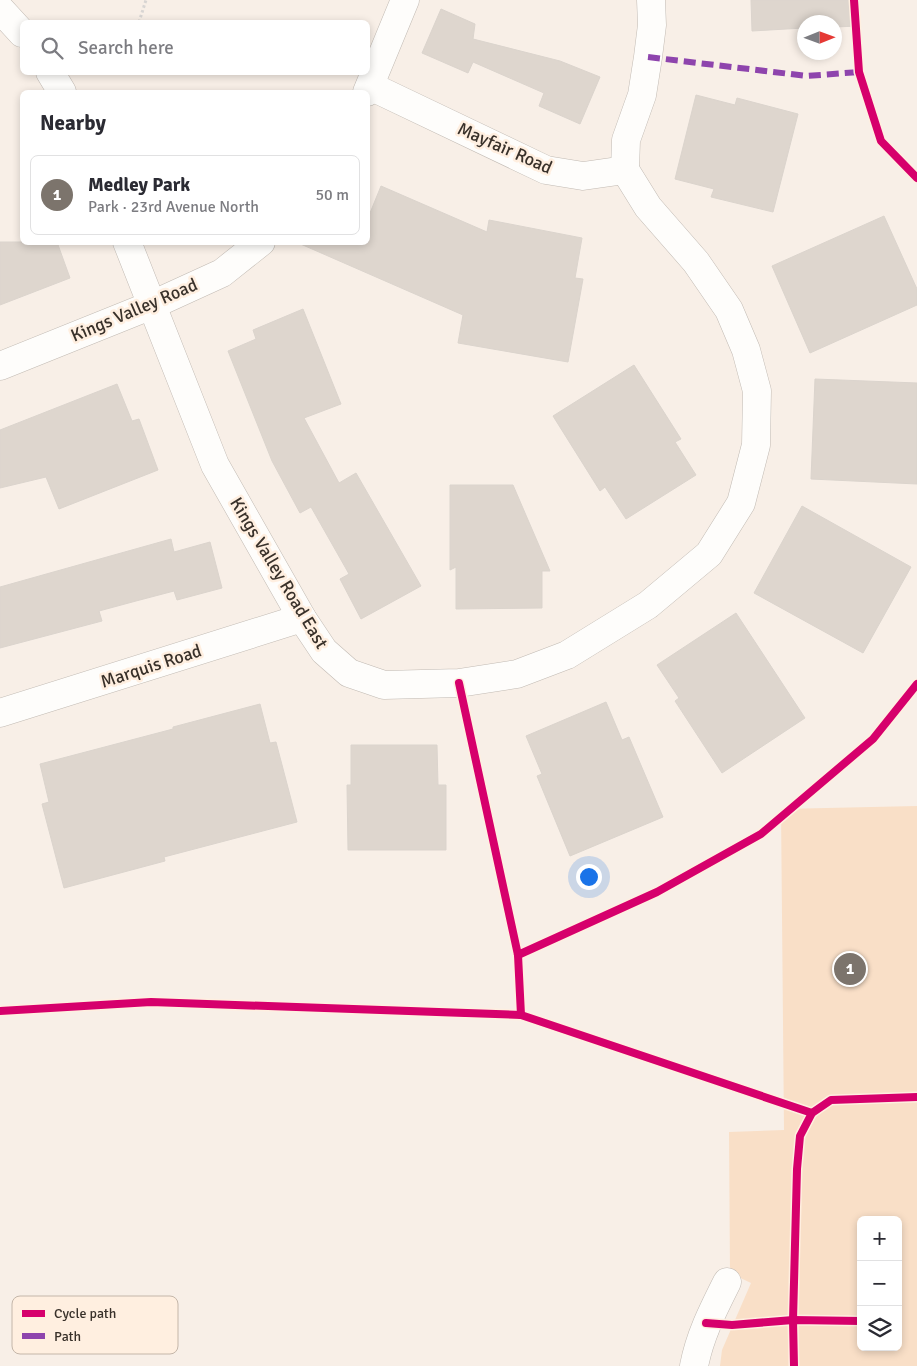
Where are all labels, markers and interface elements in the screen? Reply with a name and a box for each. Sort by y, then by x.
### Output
north arrow [797,15,842,60]
search box [20,20,370,75]
icon: search [38,34,66,62]
text: Search here [78,36,174,60]
text: Nearby [40,110,106,136]
street label: Mayfair Road [454,117,556,179]
text: Medley Park [88,173,190,197]
text: 1 [53,185,61,205]
text: 50 m [315,185,349,205]
text: Park · 23rd Avenue North [88,197,259,217]
street label: Kings Valley Road [67,273,201,347]
street label: Kings Valley Road East [225,493,333,653]
street label: Marquis Road [98,639,204,693]
your location [576,864,602,890]
pin: 1 [834,950,866,988]
map controls [857,1216,902,1351]
button: + [857,1216,902,1261]
button: − [857,1261,902,1306]
legend [12,1296,178,1354]
text: Cycle path [54,1305,116,1322]
button: layers [857,1306,902,1351]
text: Path [54,1328,81,1345]

